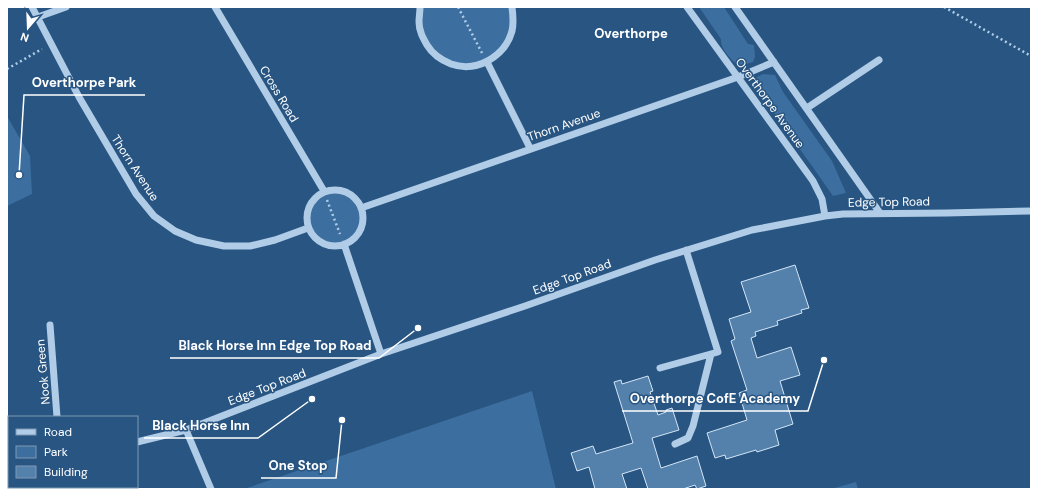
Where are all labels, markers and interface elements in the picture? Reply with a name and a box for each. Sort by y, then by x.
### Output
north arrow [8,8,48,48]
district label: Overthorpe [594,25,668,42]
text: N [19,30,31,45]
street label: Overthorpe Avenue [732,55,808,152]
street label: Cross Road [256,63,302,125]
callout: Overthorpe Park [24,70,145,95]
text: Overthorpe Park [32,74,137,91]
street label: Thorn Avenue [525,105,603,145]
street label: Thorn Avenue [108,132,163,204]
street label: Edge Top Road [848,193,930,211]
street label: Edge Top Road [531,255,613,299]
callout: Black Horse Inn Edge Top Road [170,333,379,358]
text: Black Horse Inn Edge Top Road [178,337,372,354]
street label: Nook Green [32,339,54,405]
street label: Edge Top Road [226,365,308,409]
callout: Overthorpe CofE Academy [622,386,808,411]
text: Overthorpe CofE Academy [630,390,800,407]
callout: Black Horse Inn [144,413,258,438]
legend [8,416,138,488]
text: Black Horse Inn [152,417,250,434]
text: Road [44,424,72,440]
text: Park [44,444,68,460]
callout: One Stop [261,453,336,478]
text: One Stop [269,457,327,474]
text: Building [44,464,88,480]

